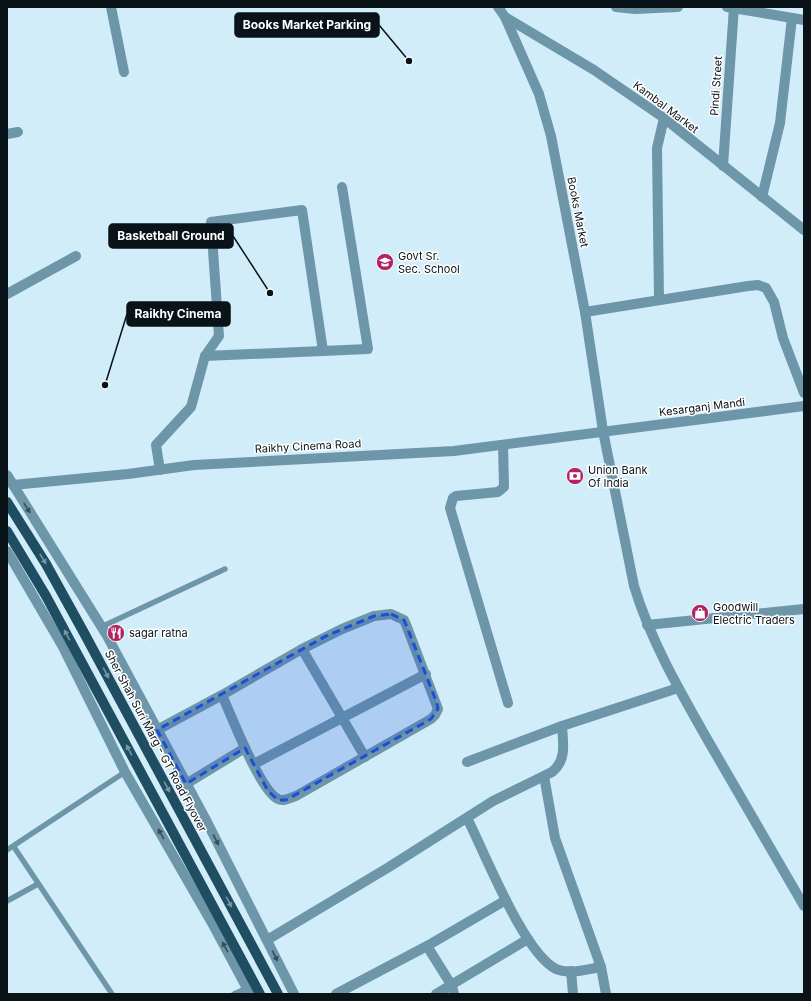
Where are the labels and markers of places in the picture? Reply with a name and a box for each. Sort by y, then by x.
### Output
callout: Books Market Parking [235,13,379,37]
callout: Basketball Ground [109,224,233,248]
place label: Govt Sr. Sec. School [398,249,460,276]
school or university icon: Govt Sr. Sec. School [375,252,395,272]
callout: Raikhy Cinema [127,302,230,326]
place label: Union Bank Of India [588,463,647,490]
bank icon: Union Bank Of India [565,466,585,486]
place label: Goodwill Electric Traders [713,600,795,627]
shop icon: Goodwill Electric Traders [690,603,710,623]
restaurant icon: sagar ratna [106,623,126,643]
place label: sagar ratna [129,626,188,640]

